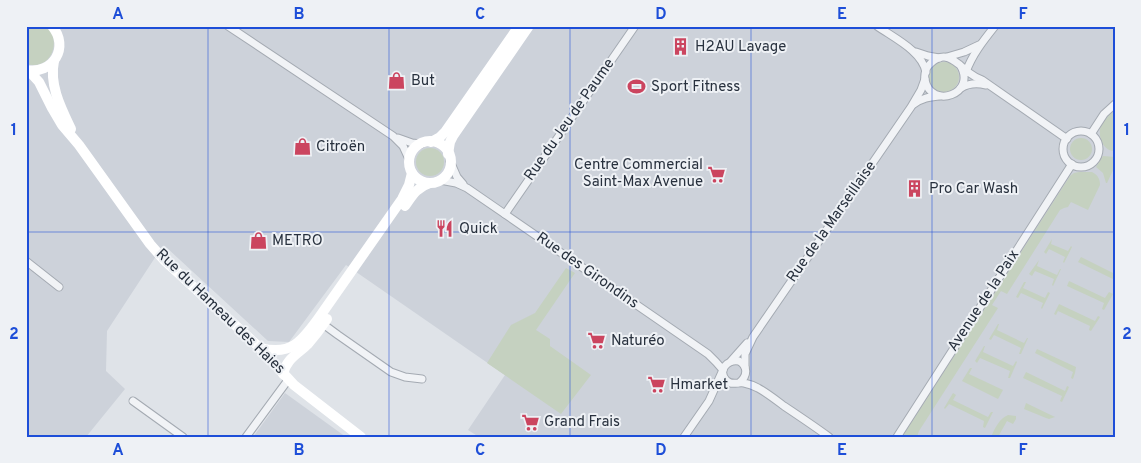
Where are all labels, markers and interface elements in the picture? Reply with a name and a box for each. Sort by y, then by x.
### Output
text: A [112,5,124,25]
text: B [293,5,305,25]
text: C [475,5,485,25]
text: D [655,5,667,25]
text: E [837,5,847,25]
text: F [1018,5,1028,25]
building icon: H2AU Lavage [671,37,691,57]
place label: H2AU Lavage [695,38,786,57]
street label: Rue du Jeu de Paume [521,55,619,185]
shop icon: But [387,71,407,91]
place label: But [411,72,435,91]
sports icon: Sport Fitness [627,77,647,97]
place label: Sport Fitness [651,78,740,97]
text: 1 [11,121,17,141]
text: 1 [1124,121,1130,141]
shop icon: Citroën [292,137,312,157]
place label: Citroën [316,138,365,157]
place label: Centre Commercial Saint-Max Avenue [574,156,703,192]
street label: Rue de la Marseillaise [783,158,881,286]
supermarket icon: Centre Commercial Saint-Max Avenue [707,164,727,184]
building icon: Pro Car Wash [905,179,925,199]
place label: Pro Car Wash [929,180,1018,199]
restaurant icon: Quick [435,219,455,239]
place label: Quick [459,220,498,239]
street label: Rue des Girondins [532,229,642,313]
shop icon: METRO [248,231,268,251]
place label: METRO [272,232,323,251]
street label: Rue du Hameau des Haies [151,245,289,379]
street label: Avenue de la Paix [944,246,1024,356]
text: 2 [9,325,19,345]
text: 2 [1122,325,1132,345]
supermarket icon: Naturéo [587,331,607,351]
place label: Naturéo [611,332,665,351]
supermarket icon: Hmarket [646,375,666,395]
place label: Hmarket [670,376,728,395]
supermarket icon: Grand Frais [520,412,540,432]
place label: Grand Frais [544,413,620,432]
text: A [112,441,124,461]
text: B [293,441,305,461]
text: C [475,441,485,461]
text: D [655,441,667,461]
text: E [837,441,847,461]
text: F [1018,441,1028,461]

